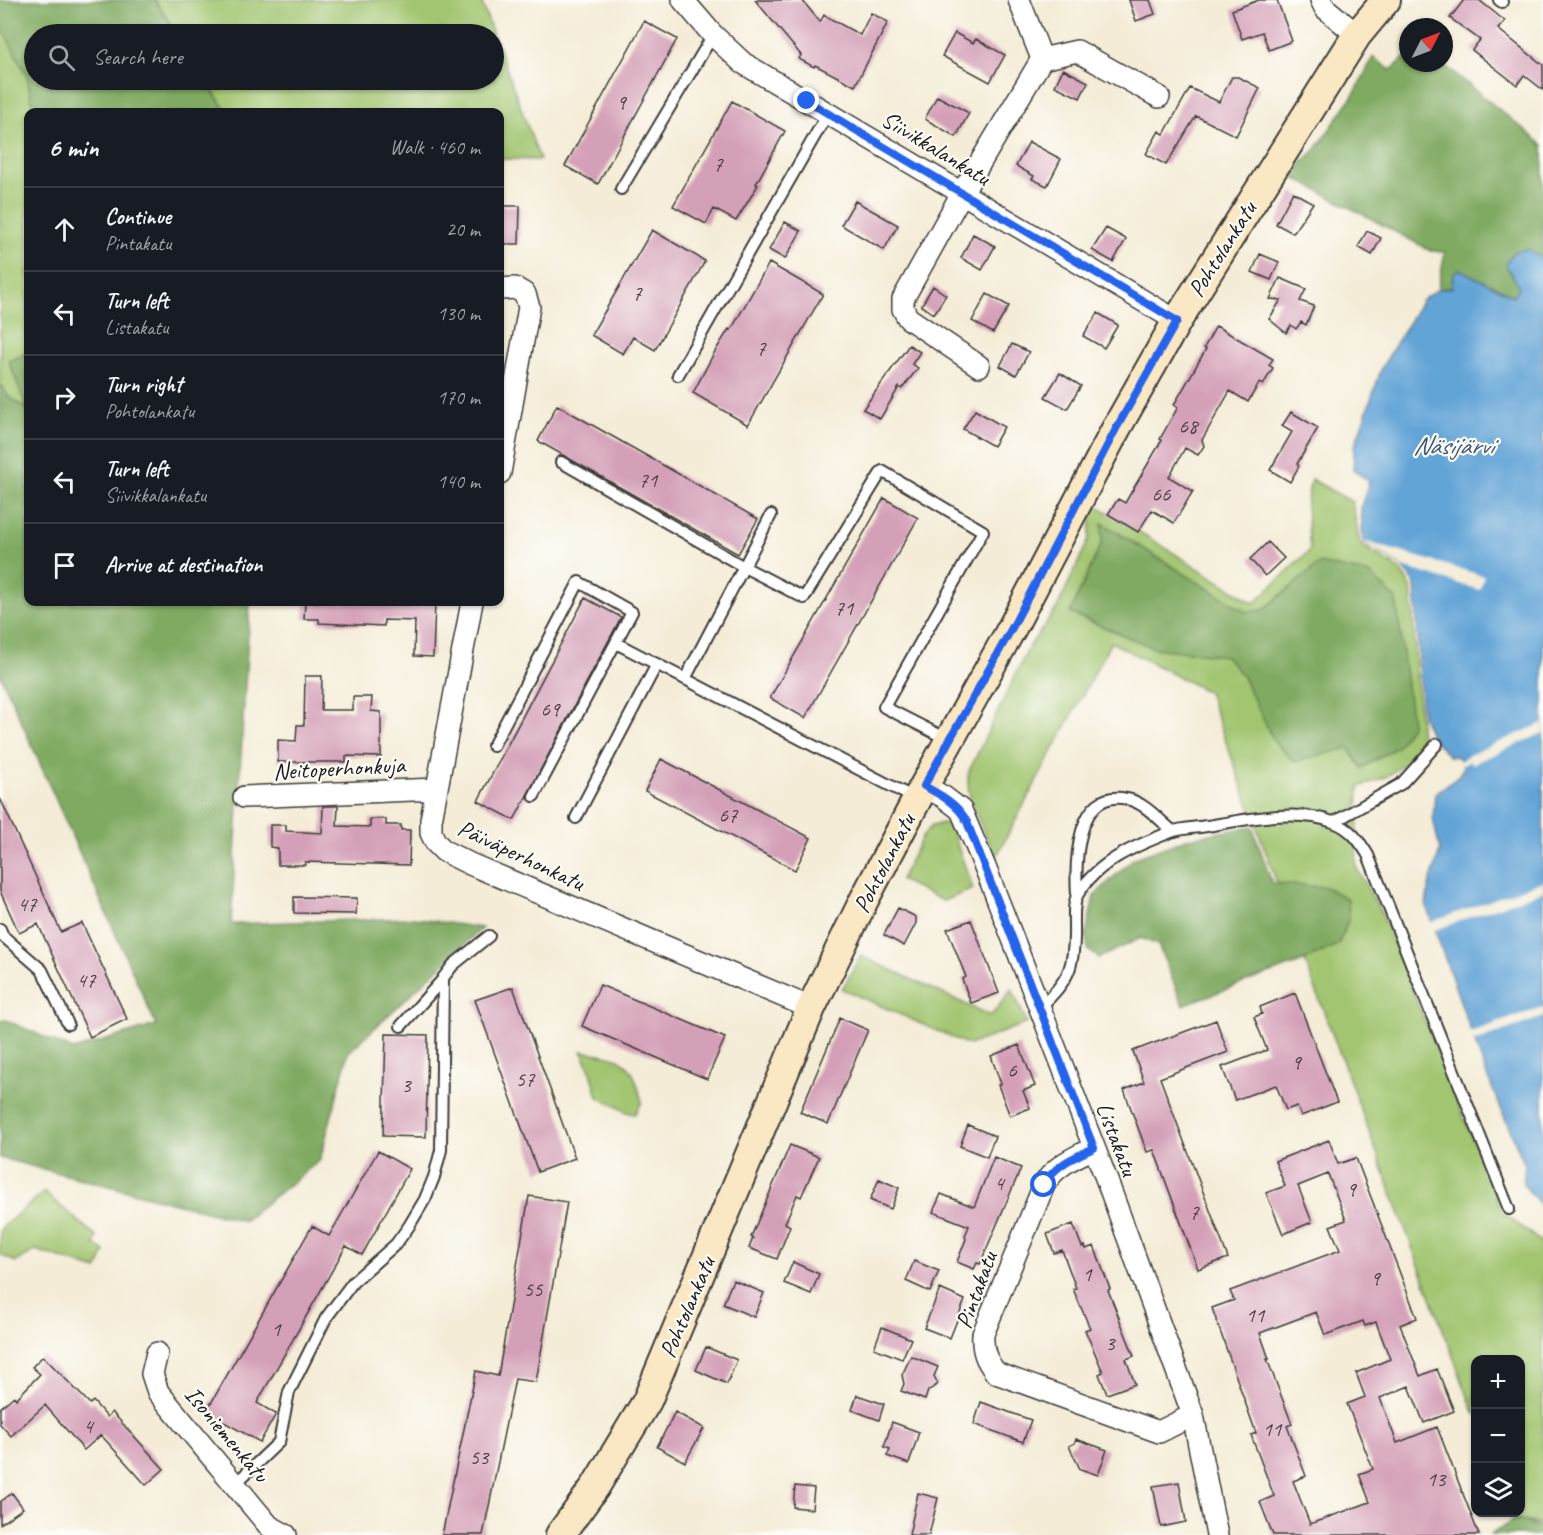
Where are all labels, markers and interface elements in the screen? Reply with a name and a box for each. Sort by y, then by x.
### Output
north arrow [1399,18,1453,72]
search box [24,24,504,90]
icon: search [45,41,78,74]
text: Search here [93,43,183,71]
route end [793,87,819,113]
house number: 9 [616,89,627,115]
street label: Siivikkalankatu [876,104,998,193]
text: 6 min [48,131,98,164]
text: Walk · 460 m [390,135,480,160]
house number: 7 [713,151,724,177]
street label: Pohtolankatu [1181,194,1264,302]
text: Continue [105,203,171,231]
icon: ahead [48,213,81,246]
text: 20 m [446,217,480,242]
text: Pintakatu [105,231,171,256]
house number: 7 [632,280,643,306]
text: Turn left [105,287,169,315]
icon: left [48,297,81,330]
text: 130 m [437,301,480,326]
text: Listakatu [105,315,168,340]
house number: 7 [756,335,767,361]
text: Turn right [105,371,182,399]
icon: right [48,381,81,414]
text: 170 m [437,385,480,410]
text: Pohtolankatu [105,399,194,424]
house number: 68 [1179,413,1200,439]
water label: Näsijärvi [1413,429,1499,462]
text: Turn left [105,455,169,483]
icon: left [48,465,81,498]
house number: 71 [639,467,659,493]
text: 140 m [437,469,480,494]
house number: 66 [1152,481,1171,507]
text: Siivikkalankatu [105,483,206,508]
icon: arrive [48,549,81,582]
text: Arrive at destination [105,551,262,579]
house number: 71 [835,595,855,621]
house number: 69 [541,696,561,722]
street label: Neitoperhonkuja [272,749,407,786]
house number: 67 [719,802,739,828]
street label: Pohtolankatu [846,807,923,918]
street label: Päiväperhonkatu [453,813,591,898]
house number: 47 [18,891,38,917]
house number: 47 [77,967,97,993]
house number: 9 [1291,1049,1302,1075]
house number: 6 [1007,1057,1017,1083]
house number: 57 [516,1066,536,1092]
house number: 3 [401,1072,412,1098]
street label: Listakatu [1089,1098,1145,1182]
house number: 4 [994,1170,1006,1196]
route start [1030,1171,1056,1197]
house number: 9 [1346,1176,1357,1202]
house number: 7 [1189,1199,1200,1225]
street label: Pintakatu [948,1245,1004,1333]
street label: Pohtolankatu [652,1250,723,1362]
house number: 1 [1082,1261,1093,1287]
house number: 9 [1370,1265,1381,1291]
house number: 55 [524,1276,544,1302]
house number: 11 [1246,1302,1266,1328]
house number: 1 [271,1316,282,1342]
house number: 3 [1105,1330,1116,1356]
map controls [1471,1355,1525,1517]
button: + [1471,1355,1525,1409]
street label: Isoniemenkatu [178,1380,277,1490]
button: − [1471,1409,1525,1463]
house number: 4 [83,1413,95,1439]
house number: 11 [1263,1416,1283,1442]
house number: 53 [470,1444,490,1470]
button: layers [1471,1463,1525,1517]
house number: 13 [1427,1466,1447,1492]

